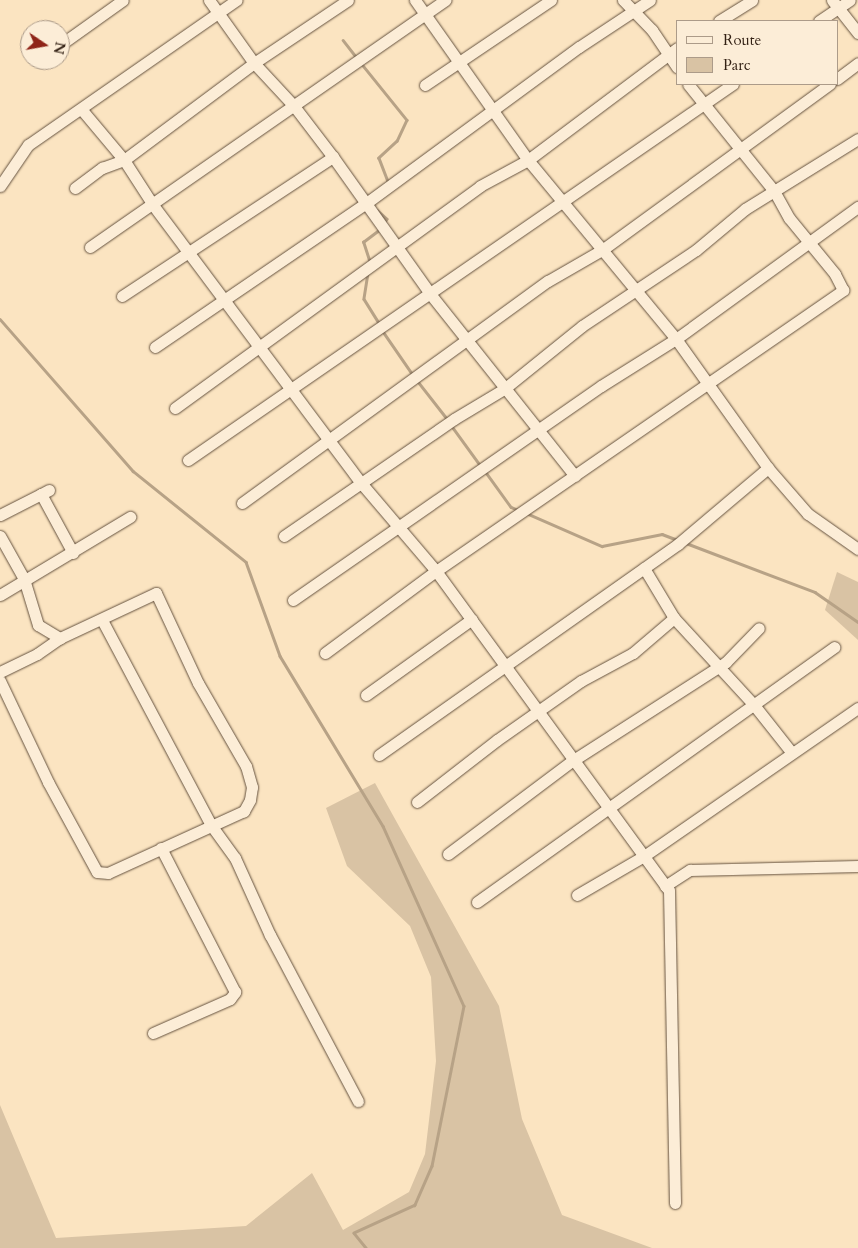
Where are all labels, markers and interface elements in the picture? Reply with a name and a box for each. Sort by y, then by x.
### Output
north arrow [20,20,70,70]
legend [676,20,838,85]
text: Route [723,30,761,50]
text: N [49,40,70,56]
text: Parc [723,55,751,75]

